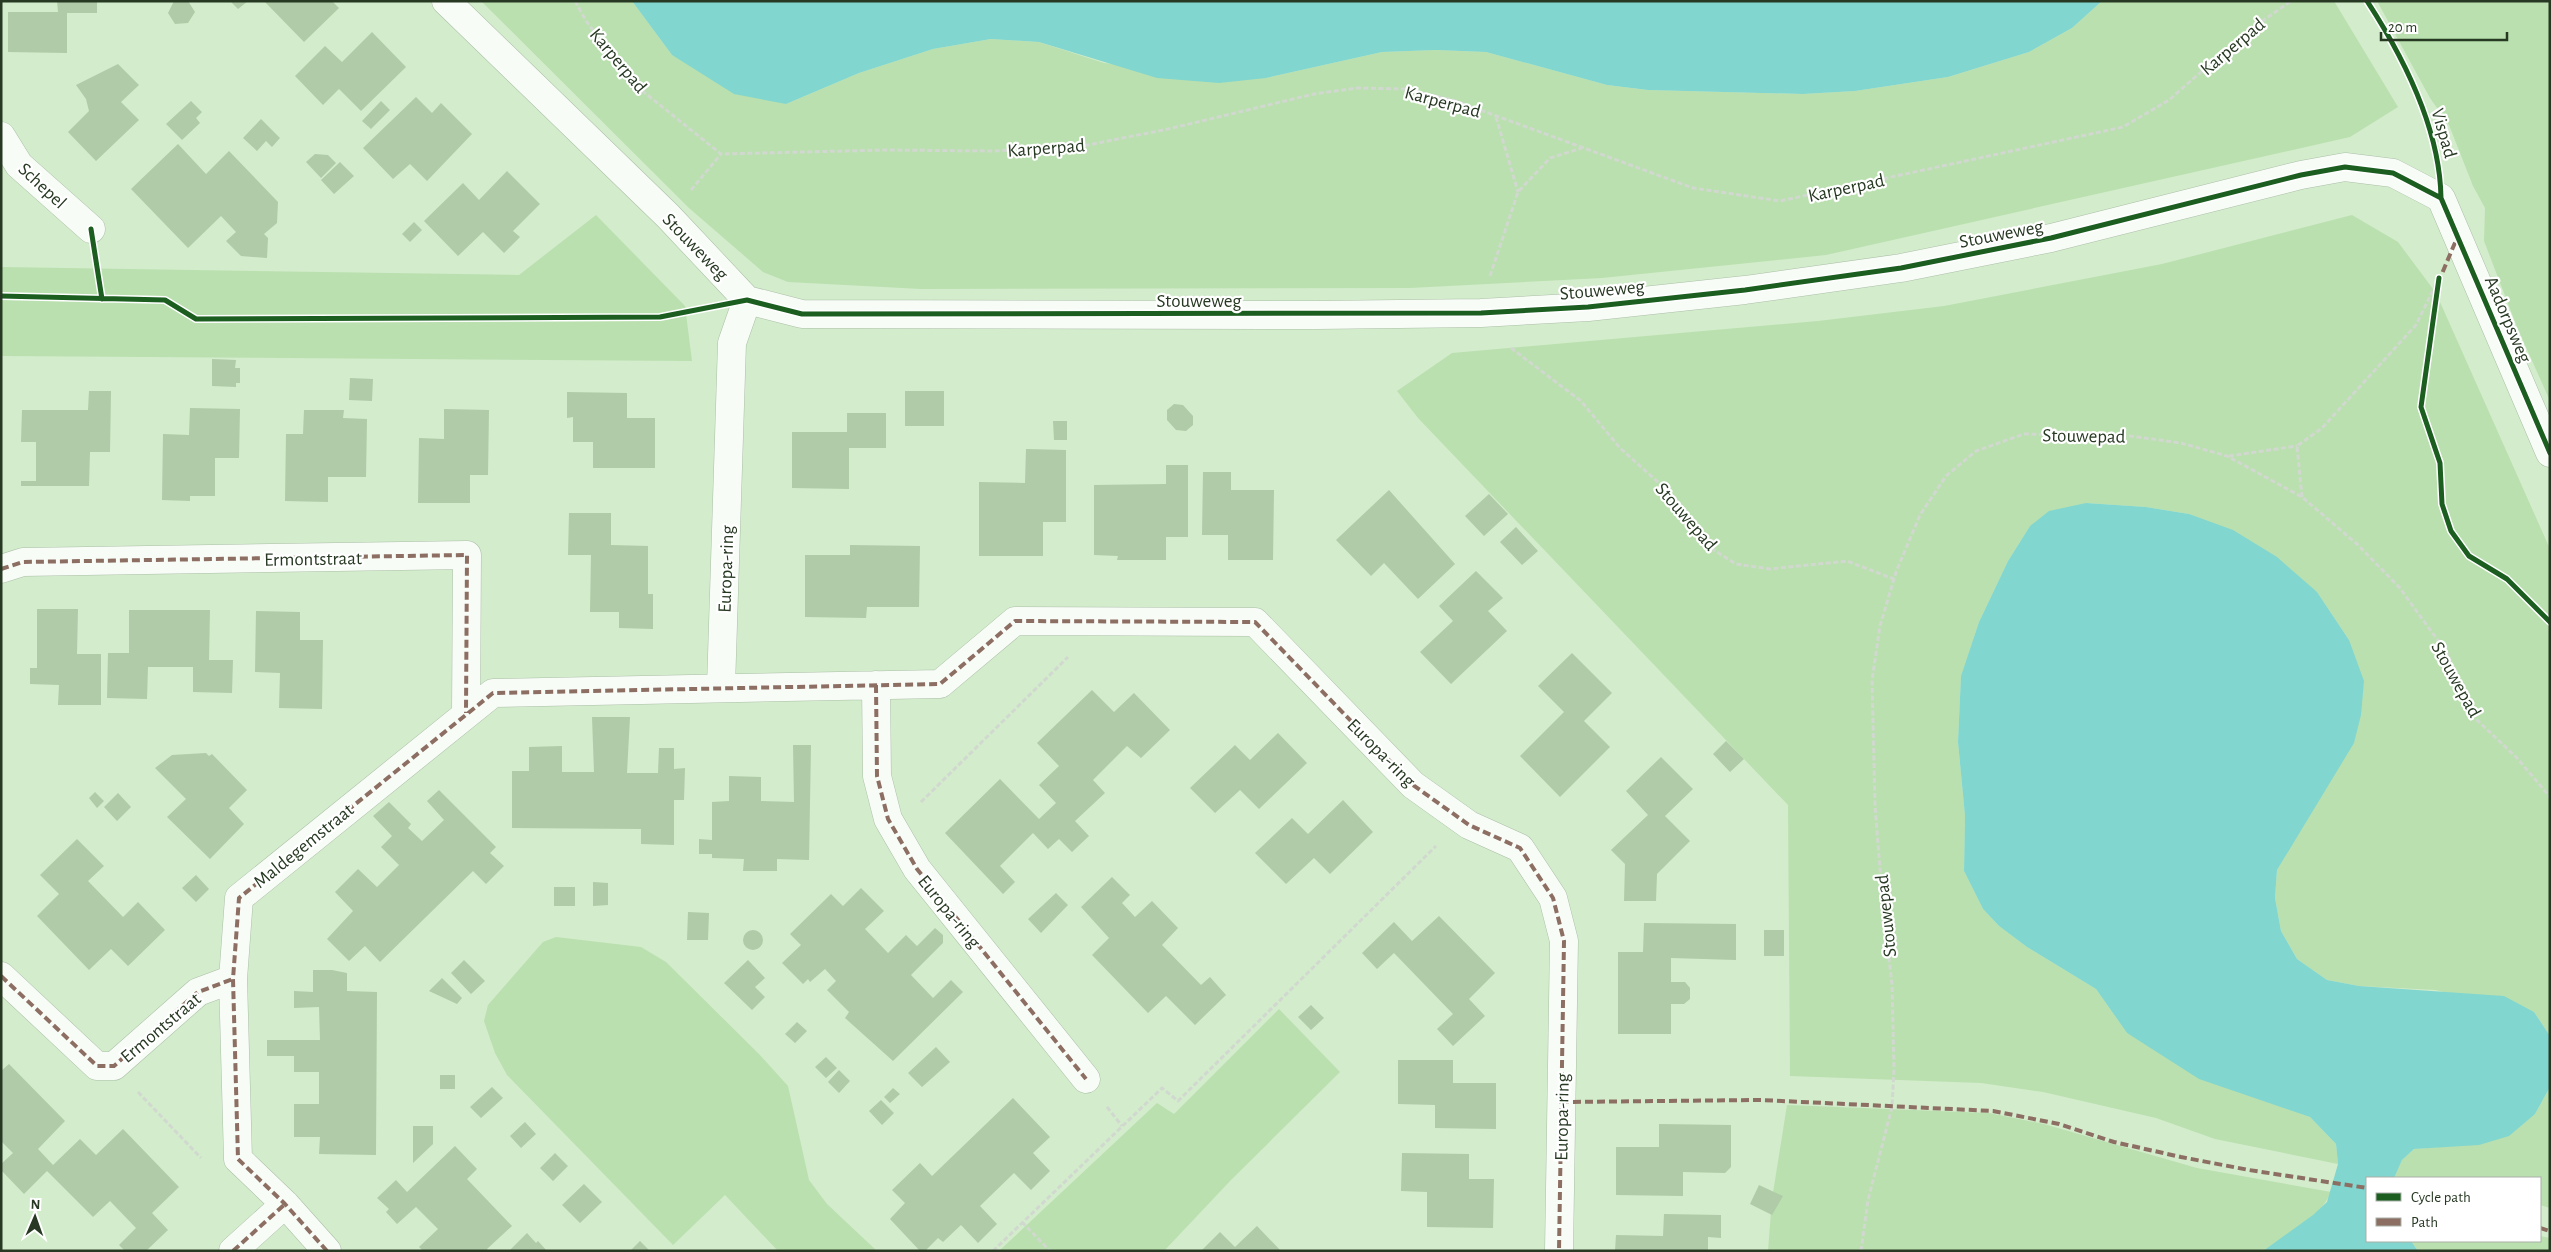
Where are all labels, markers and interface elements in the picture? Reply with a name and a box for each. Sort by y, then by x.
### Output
scale bar [2381,10,2507,42]
street label: Karperpad [2197,15,2269,79]
text: 20 m [2388,20,2417,35]
street label: Karperpad [586,25,650,97]
street label: Karperpad [1403,83,1483,122]
street label: Vispad [2427,106,2460,161]
street label: Karperpad [1007,136,1086,161]
street label: Schepel [14,159,70,213]
street label: Karperpad [1806,171,1886,206]
street label: Stouweweg [658,210,732,285]
street label: Stouweweg [1958,217,2046,252]
street label: Aadorpsweg [2481,274,2535,366]
street label: Stouweweg [1559,277,1646,304]
street label: Stouweweg [1156,292,1242,311]
street label: Stouwepad [2042,426,2126,447]
street label: Stouwepad [1651,479,1720,555]
street label: Europa-ring [715,524,738,613]
street label: Ermontstraat [264,549,362,570]
street label: Stouwepad [2427,639,2484,721]
street label: Europa-ring [1343,715,1419,791]
street label: Maldegemstraat [250,800,358,892]
street label: Europa-ring [914,872,984,953]
street label: Stouwepad [1873,873,1900,958]
street label: Ermontstraat [117,989,205,1067]
street label: Europa-ring [1552,1072,1573,1161]
legend [2366,1177,2541,1242]
text: Cycle path [2411,1190,2471,1205]
north arrow [10,1192,60,1242]
text: N [30,1198,41,1212]
text: Path [2411,1215,2438,1230]

